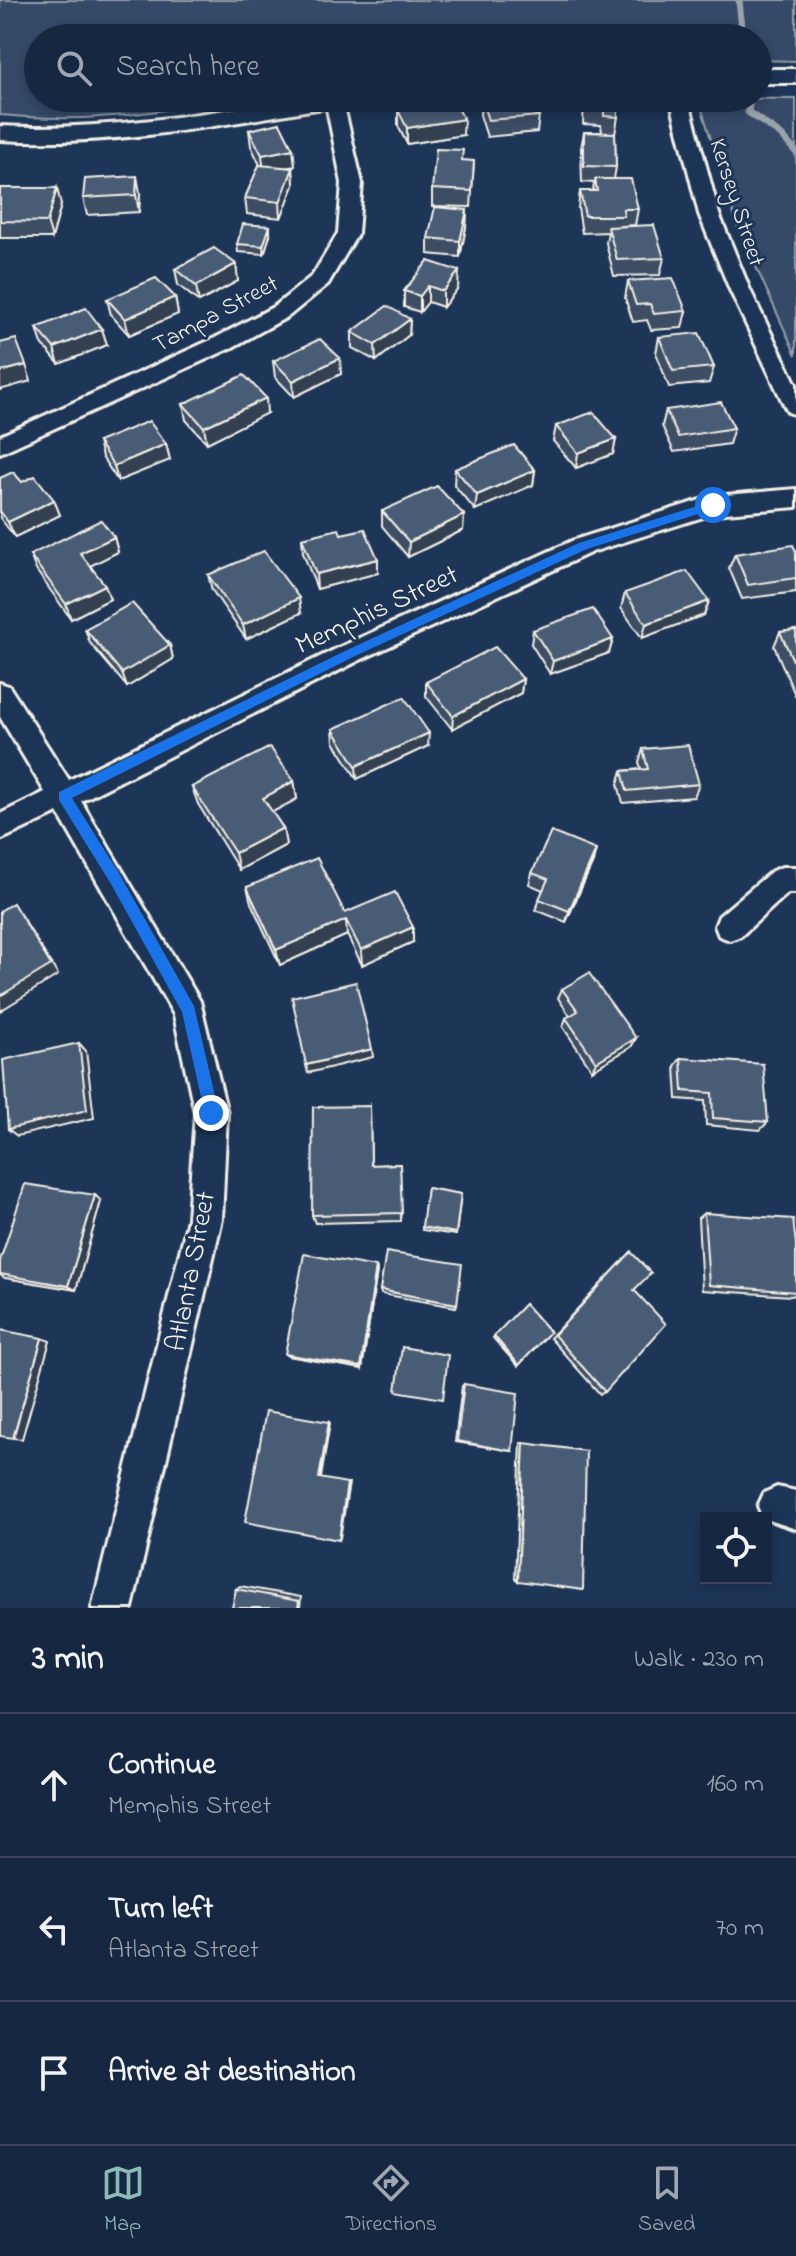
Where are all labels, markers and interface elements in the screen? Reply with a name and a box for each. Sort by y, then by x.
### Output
search box [24,24,772,112]
icon: search [52,46,96,90]
text: Search here [116,46,260,90]
street label: Kersey Street [698,134,773,272]
street label: Tampa Street [147,267,285,363]
route start [695,487,731,523]
street label: Memphis Street [289,555,466,667]
route end [193,1095,229,1131]
street label: Atlanta Street [157,1188,228,1355]
map controls [700,1512,772,1584]
button: locate [700,1512,772,1584]
text: 3 min [32,1635,104,1685]
text: Walk · 230 m [634,1641,764,1679]
text: Continue [108,1744,216,1788]
icon: ahead [32,1763,76,1807]
text: 160 m [706,1766,764,1804]
text: Memphis Street [108,1788,271,1826]
text: Turn left [108,1888,213,1932]
icon: left [32,1907,76,1951]
text: 70 m [715,1910,764,1948]
text: Atlanta Street [108,1932,259,1970]
icon: arrive [32,2051,76,2095]
text: Arrive at destination [108,2051,356,2095]
tab: Map [101,2161,145,2241]
tab: Directions [346,2161,437,2241]
tab: Saved [638,2161,695,2241]

